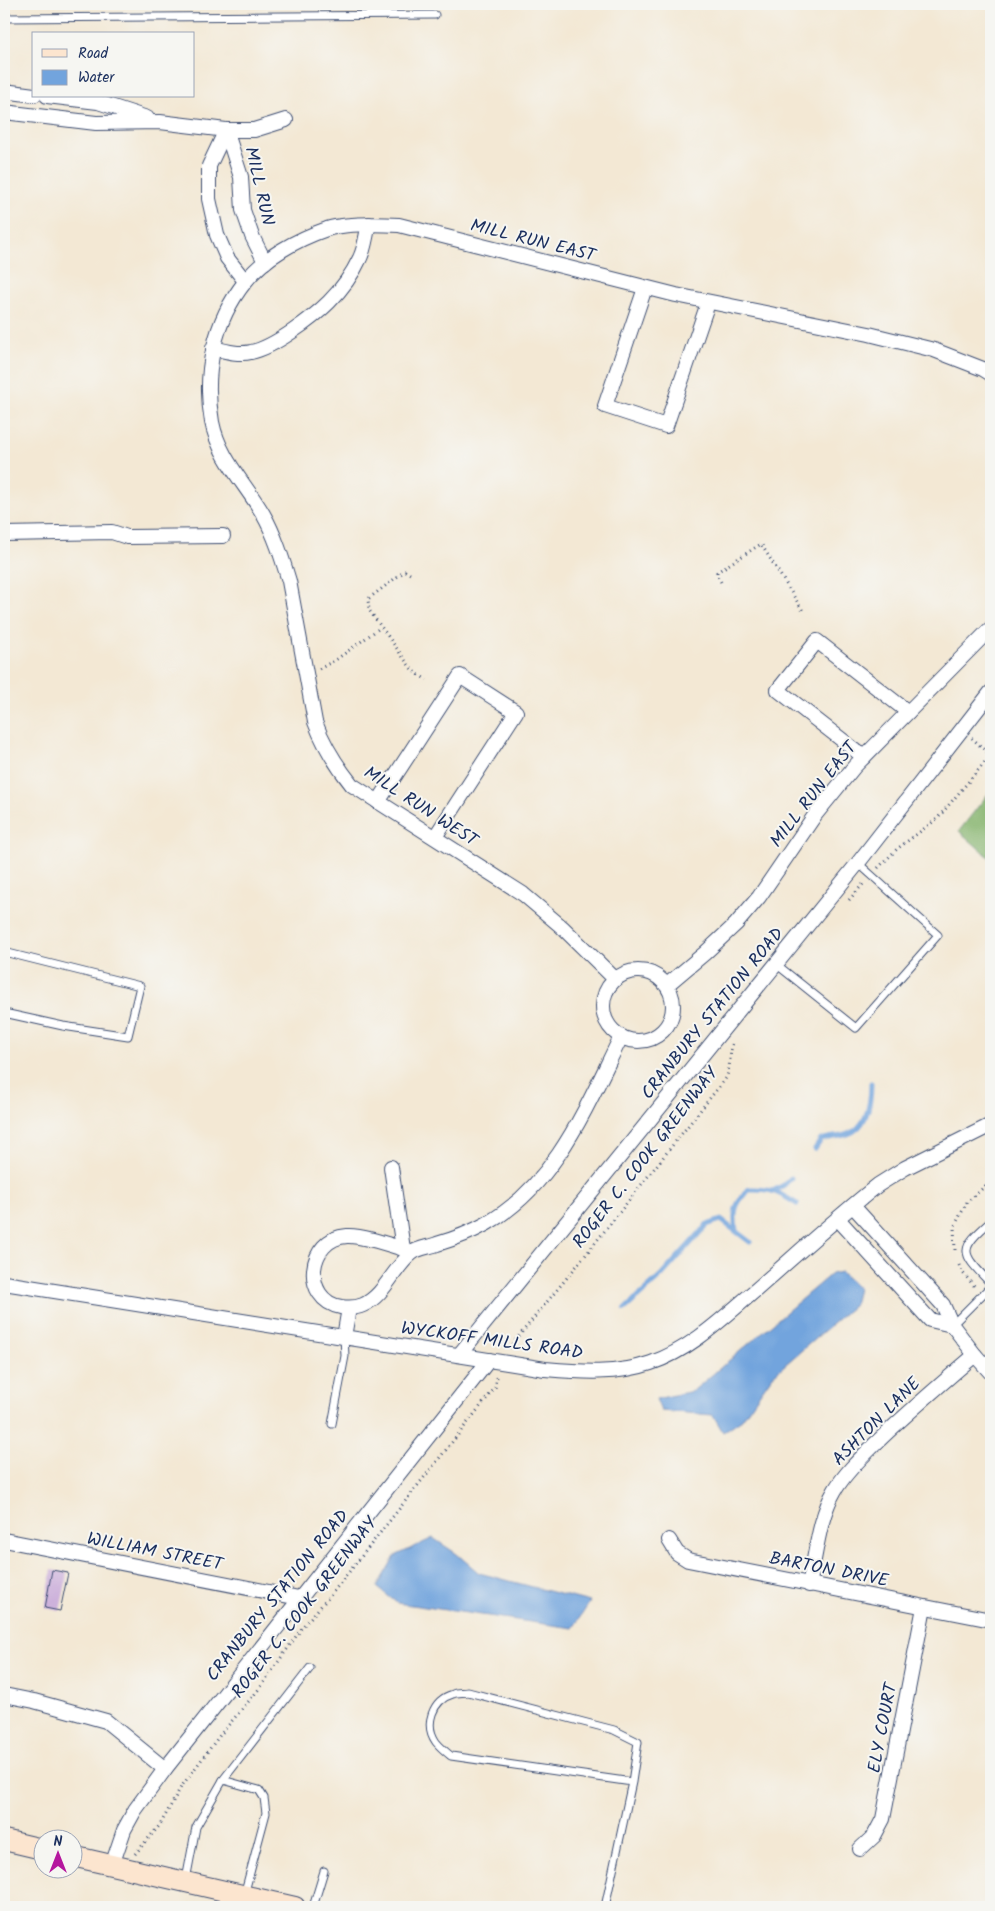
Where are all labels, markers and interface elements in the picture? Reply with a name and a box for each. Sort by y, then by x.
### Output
legend [32,32,195,98]
text: Road [78,42,109,66]
text: Water [78,66,115,90]
street label: MILL RUN [235,144,282,229]
street label: MILL RUN EAST [467,212,600,271]
street label: MILL RUN EAST [763,734,866,854]
street label: MILL RUN WEST [357,759,484,856]
street label: CRANBURY STATION ROAD [634,921,792,1106]
street label: ROGER C. COOK GREENWAY [566,1060,727,1255]
street label: WYCKOFF MILLS ROAD [399,1314,585,1369]
street label: ASHTON LANE [826,1370,929,1473]
street label: CRANBURY STATION ROAD [199,1503,357,1688]
street label: ROGER C. COOK GREENWAY [225,1510,386,1705]
street label: WILLIAM STREET [84,1525,226,1580]
street label: BARTON DRIVE [767,1545,891,1596]
street label: ELY COURT [861,1680,907,1776]
north arrow [32,1828,82,1878]
text: N [54,1831,63,1853]

